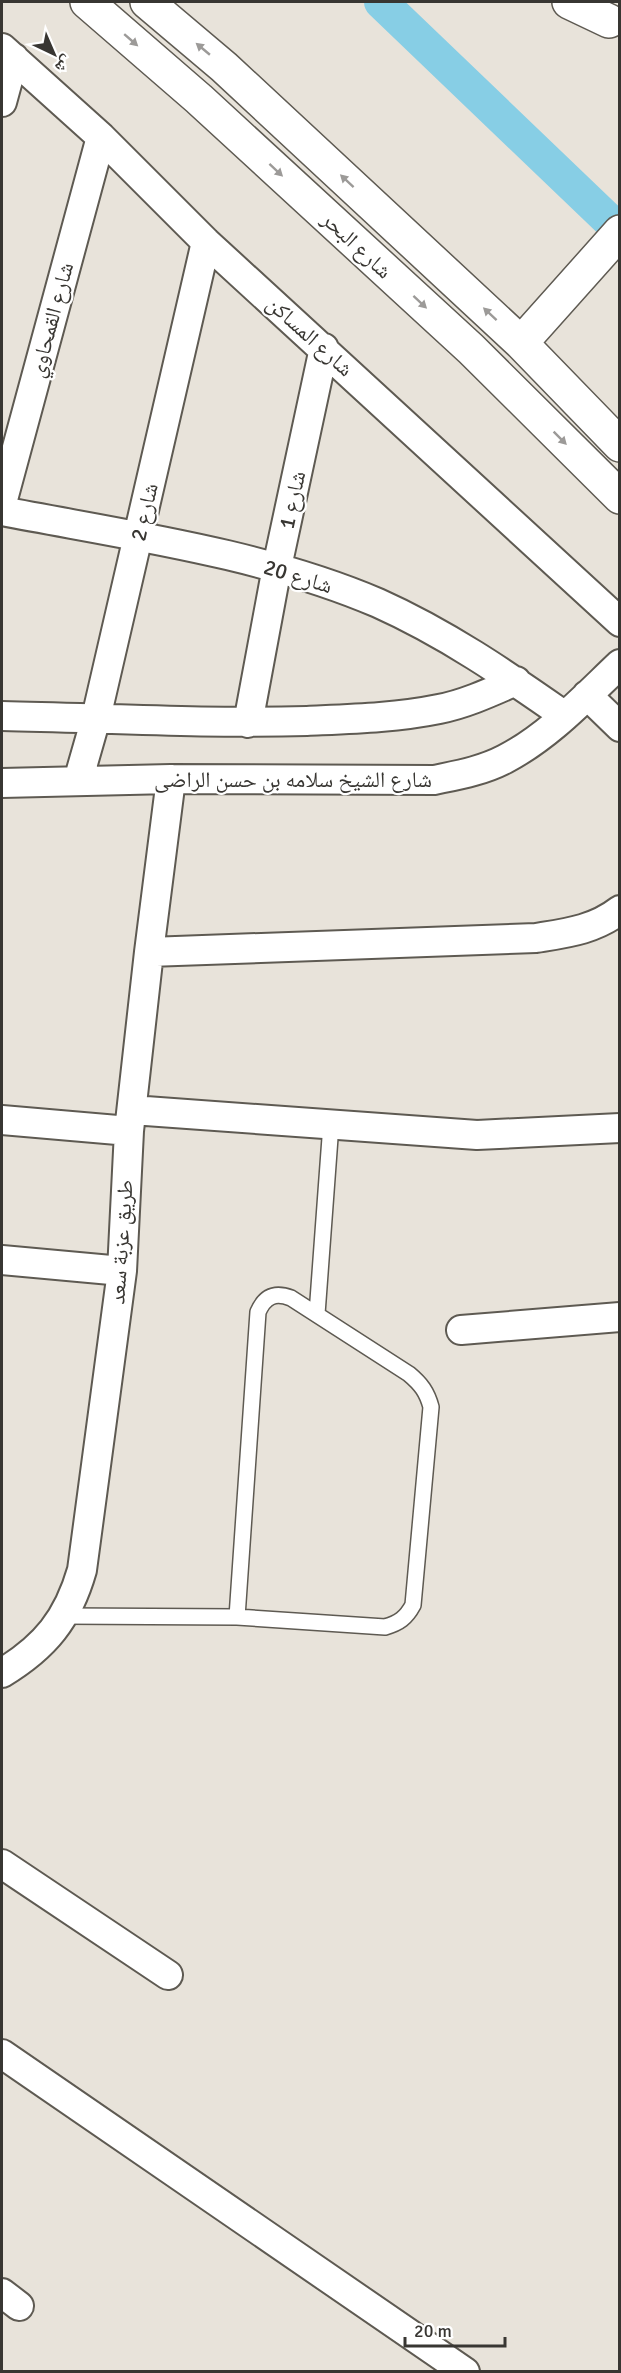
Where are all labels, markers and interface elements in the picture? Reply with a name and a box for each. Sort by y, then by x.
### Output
north arrow [24,24,84,84]
one-way arrow [123,33,138,46]
one-way arrow [195,43,211,56]
text: ش [51,51,77,77]
one-way arrow [269,163,284,177]
one-way arrow [340,175,355,188]
street label: شارع البحر [315,205,398,284]
street label: شارع القمحاوي [23,259,83,382]
street label: شارع المساكن [261,290,359,382]
one-way arrow [412,295,427,309]
one-way arrow [482,307,497,321]
one-way arrow [552,430,566,444]
street label: شارع 1 [273,469,311,531]
street label: شارع 2 [124,480,164,544]
street label: شارع 20 [260,553,336,599]
street label: شارع الشيخ سلامه بن حسن الراضى [154,766,432,793]
street label: طريق عزبة سعد [103,1179,139,1305]
scale bar [405,2310,506,2348]
text: 20 m [414,2320,452,2342]

